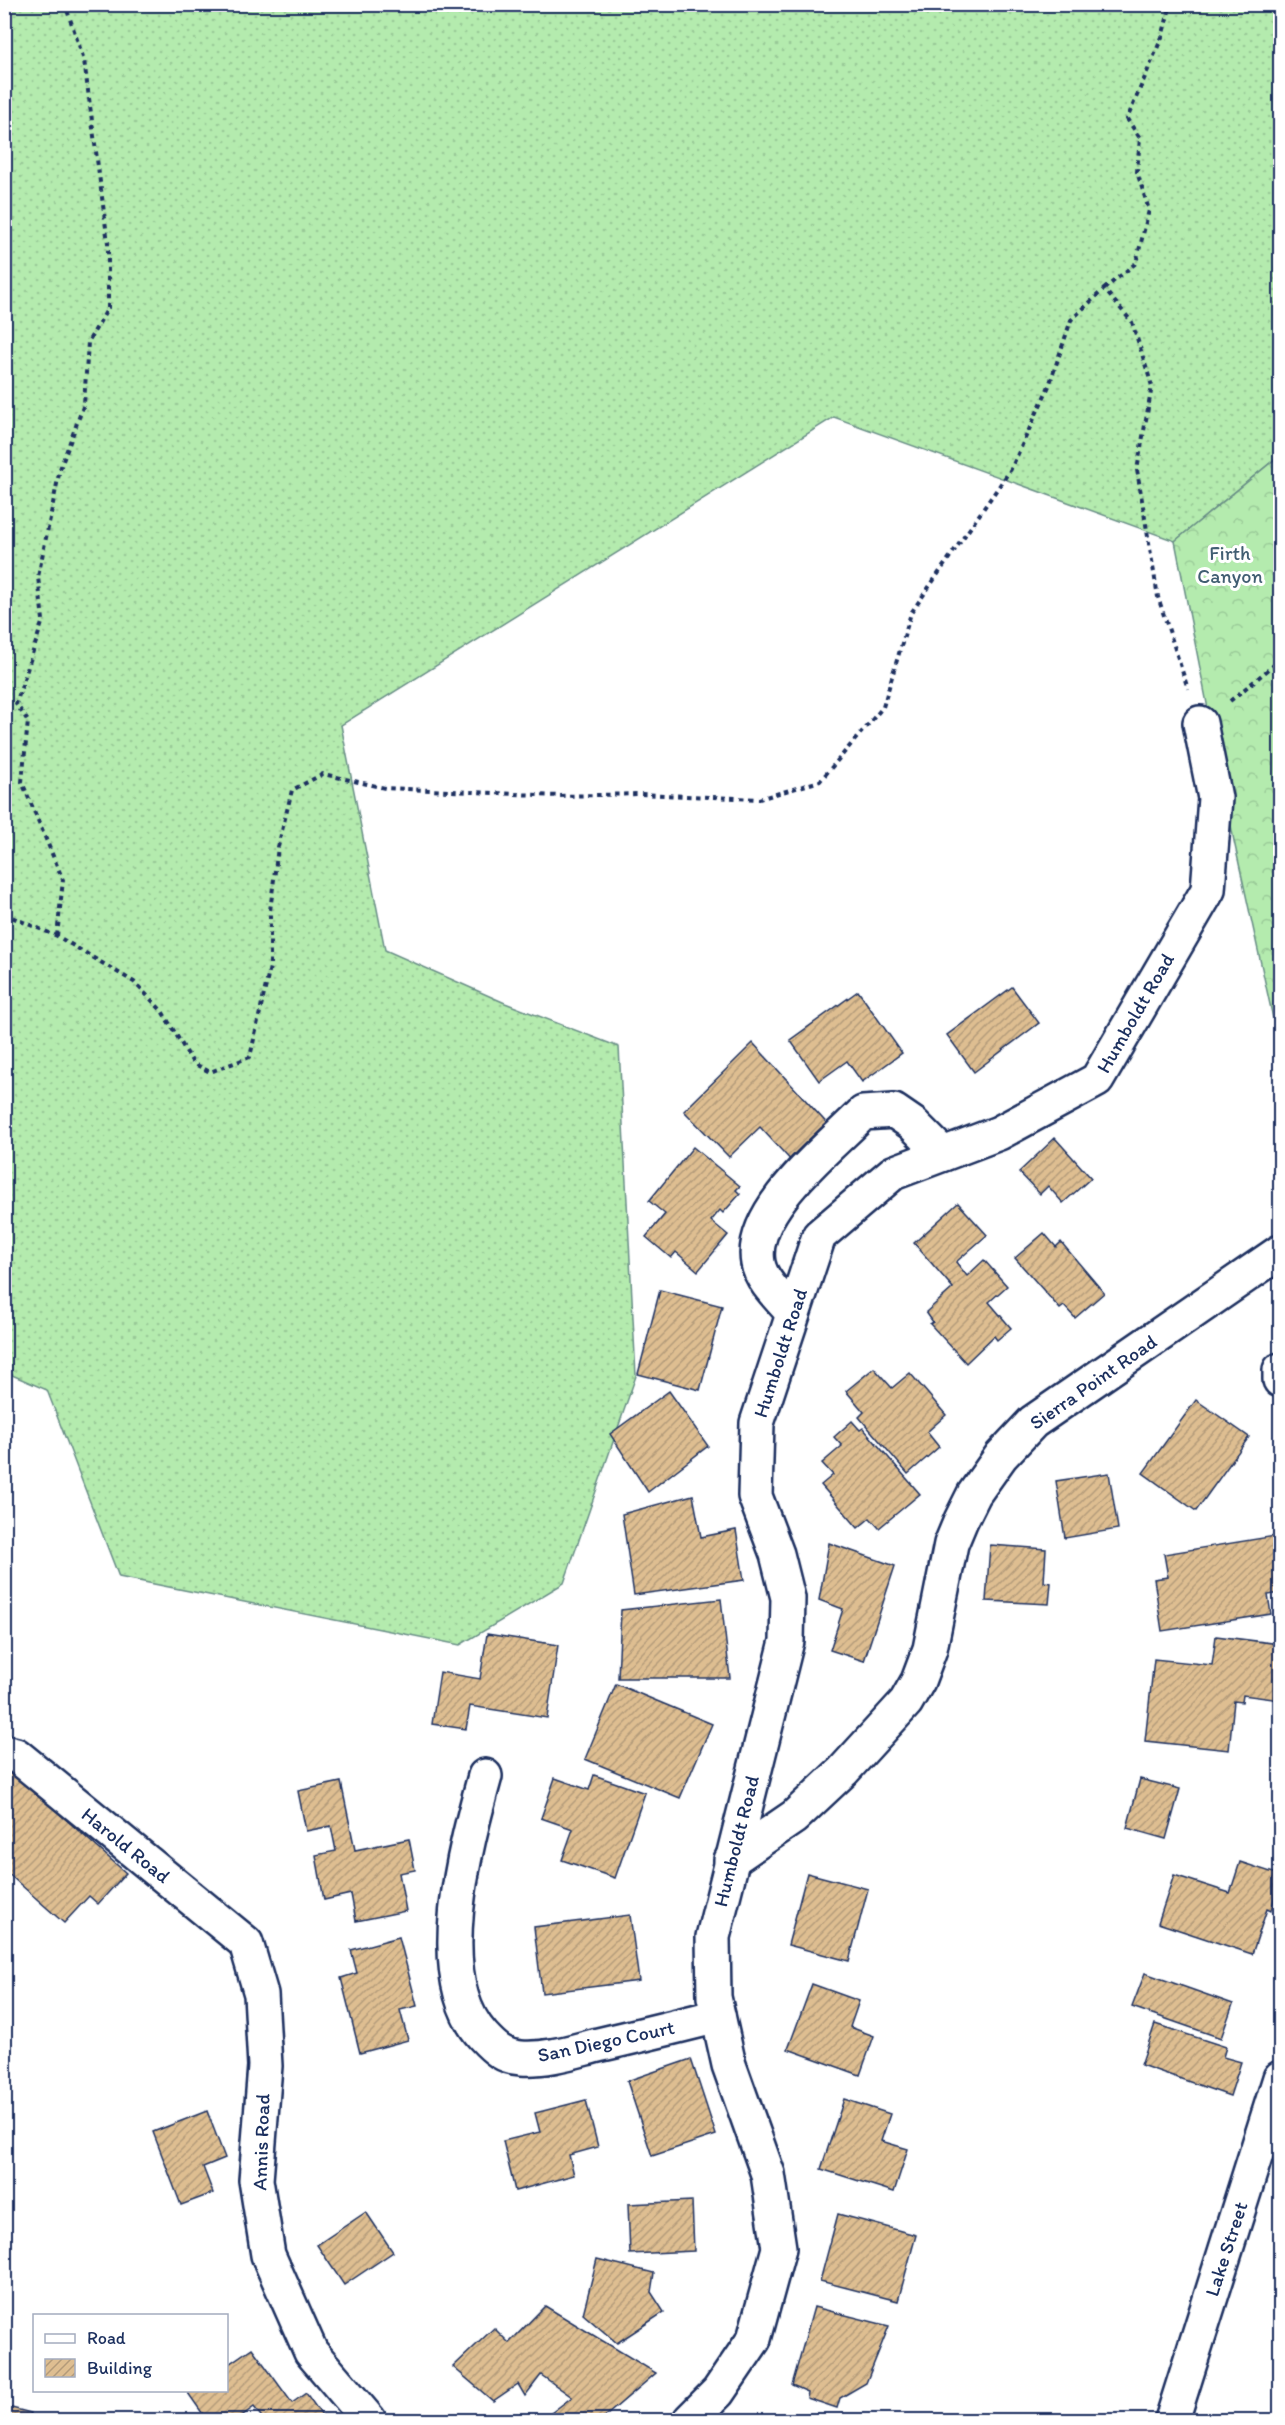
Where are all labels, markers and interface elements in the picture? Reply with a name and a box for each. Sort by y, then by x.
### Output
park label: Firth Canyon [1197,541,1263,588]
street label: Humboldt Road [1091,949,1179,1077]
street label: Humboldt Road [748,1285,812,1421]
street label: Sierra Point Road [1025,1329,1161,1435]
street label: Humboldt Road [708,1773,764,1909]
street label: Harold Road [77,1802,175,1888]
street label: San Diego Court [535,2015,677,2067]
street label: Annis Road [247,2093,275,2191]
street label: Lake Street [1199,2199,1253,2299]
legend [33,2314,228,2392]
text: Road [87,2327,126,2349]
text: Building [87,2357,153,2379]

